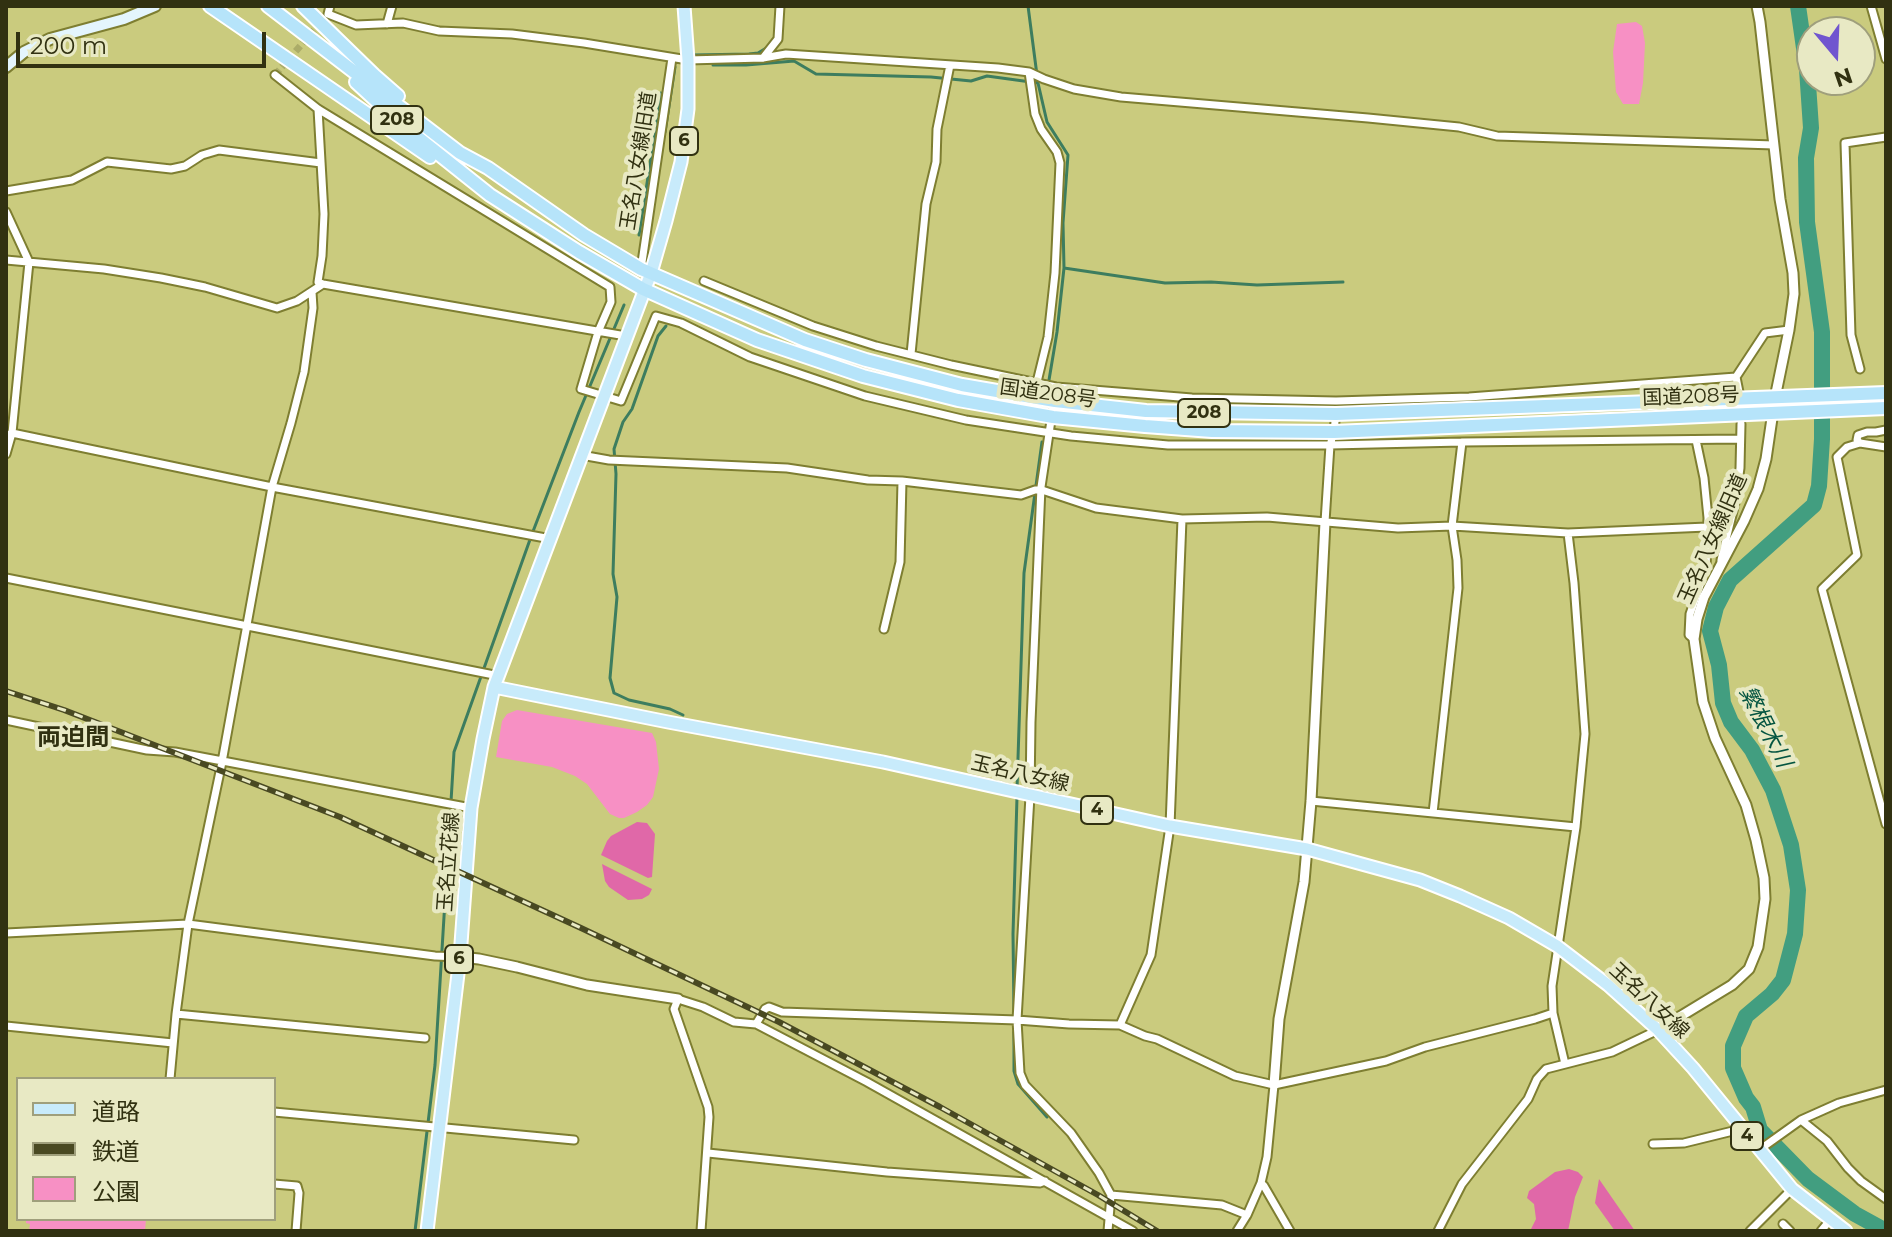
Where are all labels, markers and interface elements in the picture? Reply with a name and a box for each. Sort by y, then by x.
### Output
scale bar [20,16,270,66]
north arrow [1796,16,1876,96]
text: 200 m [30,31,107,60]
text: N [1831,62,1856,93]
street label: 玉名八女線旧道 [616,90,662,232]
road number: 208 [371,106,423,134]
road number: 6 [670,127,698,155]
street label: 国道208号 [998,375,1098,413]
street label: 国道208号 [1642,383,1740,411]
road number: 208 [1178,399,1230,427]
street label: 玉名八女線旧道 [1674,470,1752,608]
water label: 繁根木川 [1733,682,1797,772]
district label: 両迫間 [37,724,109,752]
street label: 玉名八女線 [969,751,1071,797]
road number: 4 [1081,796,1113,824]
street label: 玉名立花線 [434,811,464,913]
road number: 6 [445,945,473,973]
street label: 玉名八女線 [1604,958,1694,1044]
legend [16,1077,276,1221]
text: 道路 [92,1097,140,1126]
road number: 4 [1731,1122,1763,1150]
text: 鉄道 [92,1137,140,1166]
text: 公園 [92,1177,140,1206]

